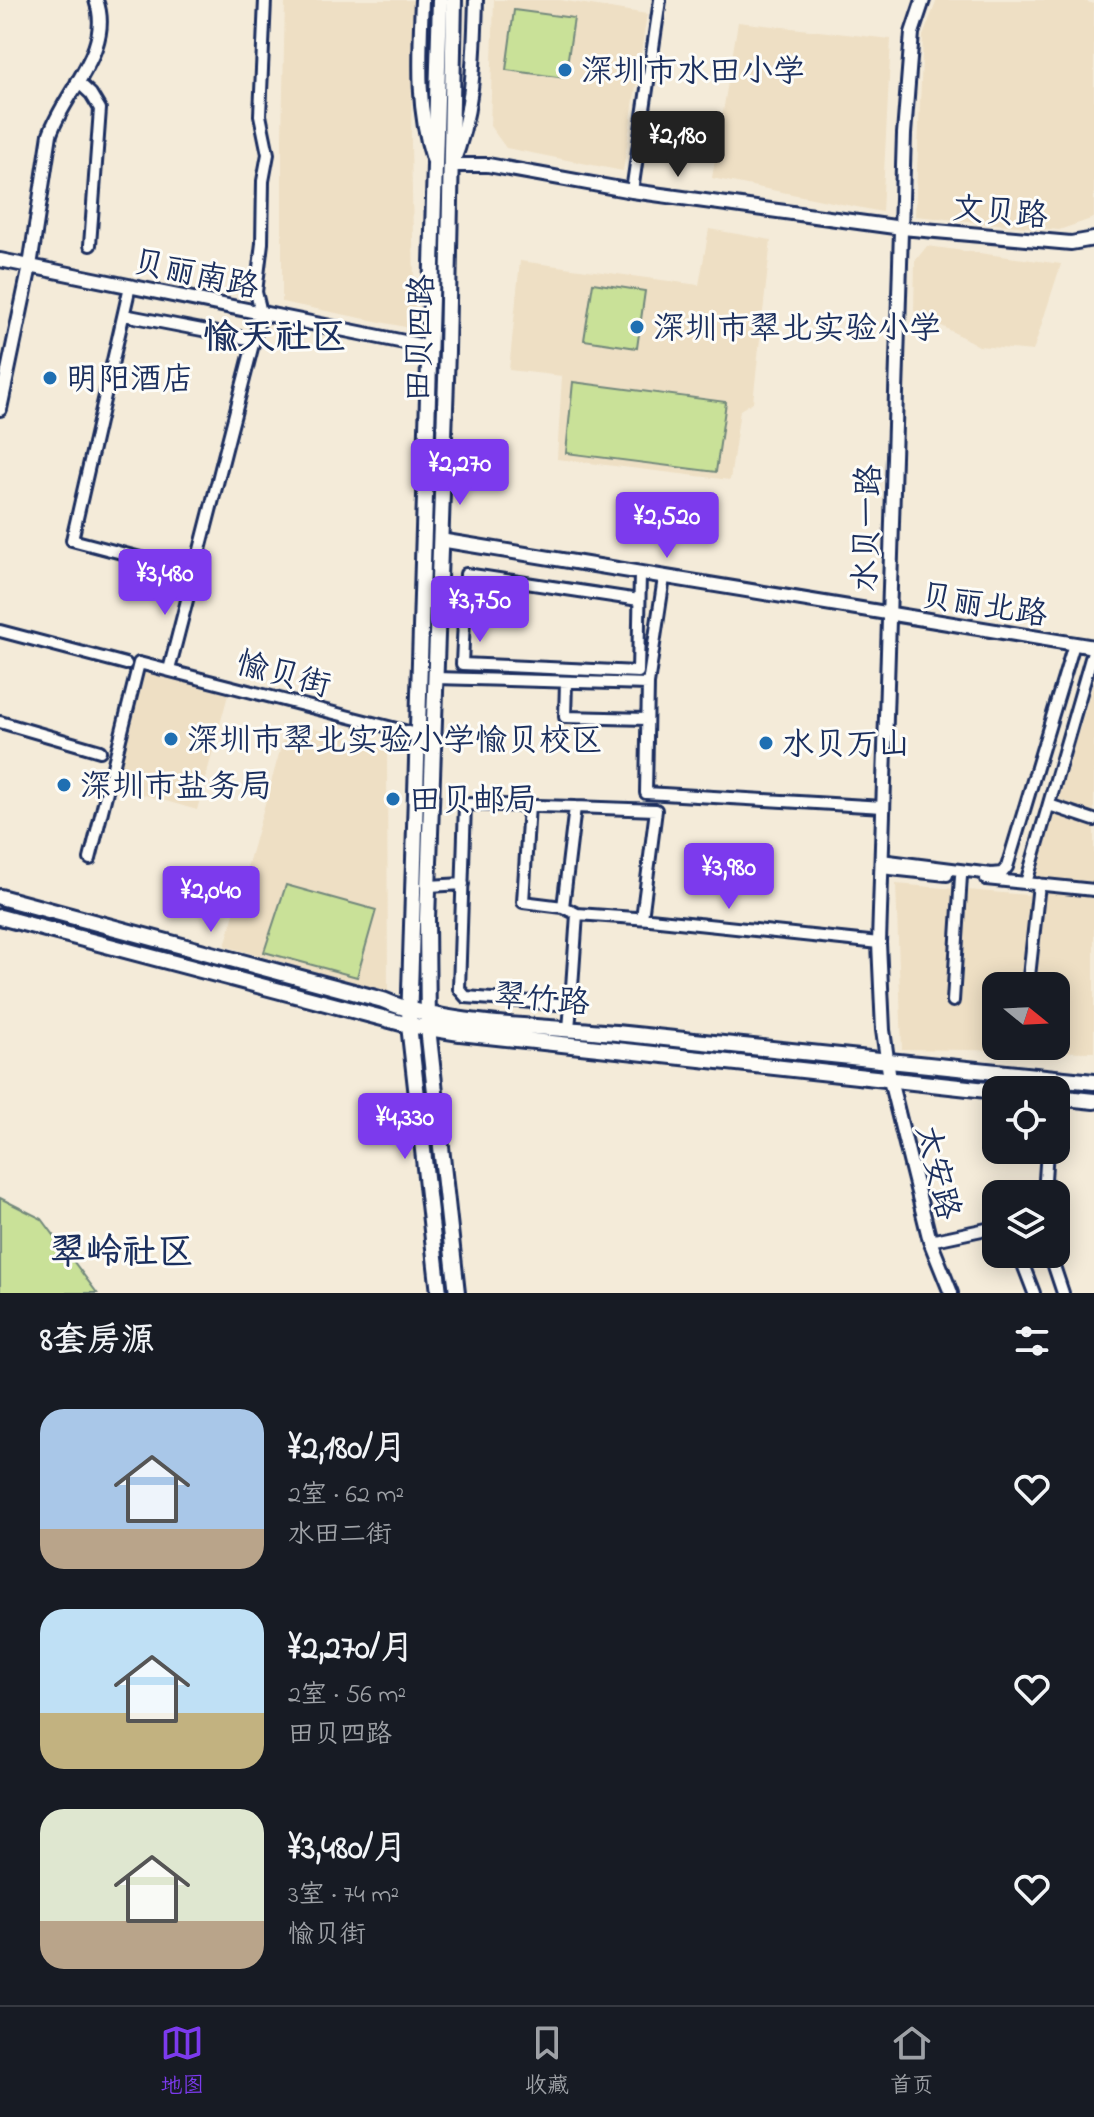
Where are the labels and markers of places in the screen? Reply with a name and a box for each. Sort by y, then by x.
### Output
place label: 深圳市水田小学 [581,50,805,97]
marker: 深圳市水田小学 [556,61,574,79]
pin: ¥2,180 [613,111,743,179]
place label: 深圳市翠北实验小学 [653,307,941,354]
marker: 深圳市翠北实验小学 [628,318,646,336]
place label: 明阳酒店 [66,358,194,405]
marker: 明阳酒店 [41,369,59,387]
pin: ¥2,270 [395,439,525,507]
pin: ¥2,520 [602,492,732,560]
pin: ¥3,480 [100,549,230,617]
pin: ¥3,750 [415,576,545,644]
place label: 深圳市翠北实验小学愉贝校区 [187,719,603,766]
place label: 水贝万山 [782,723,910,770]
marker: 深圳市翠北实验小学愉贝校区 [162,730,180,748]
marker: 水贝万山 [757,734,775,752]
place label: 深圳市盐务局 [80,765,272,812]
marker: 深圳市盐务局 [55,776,73,794]
place label: 田贝邮局 [409,779,537,826]
marker: 田贝邮局 [384,790,402,808]
pin: ¥3,980 [664,843,794,911]
pin: ¥2,040 [146,866,276,934]
pin: ¥4,330 [340,1093,470,1161]

